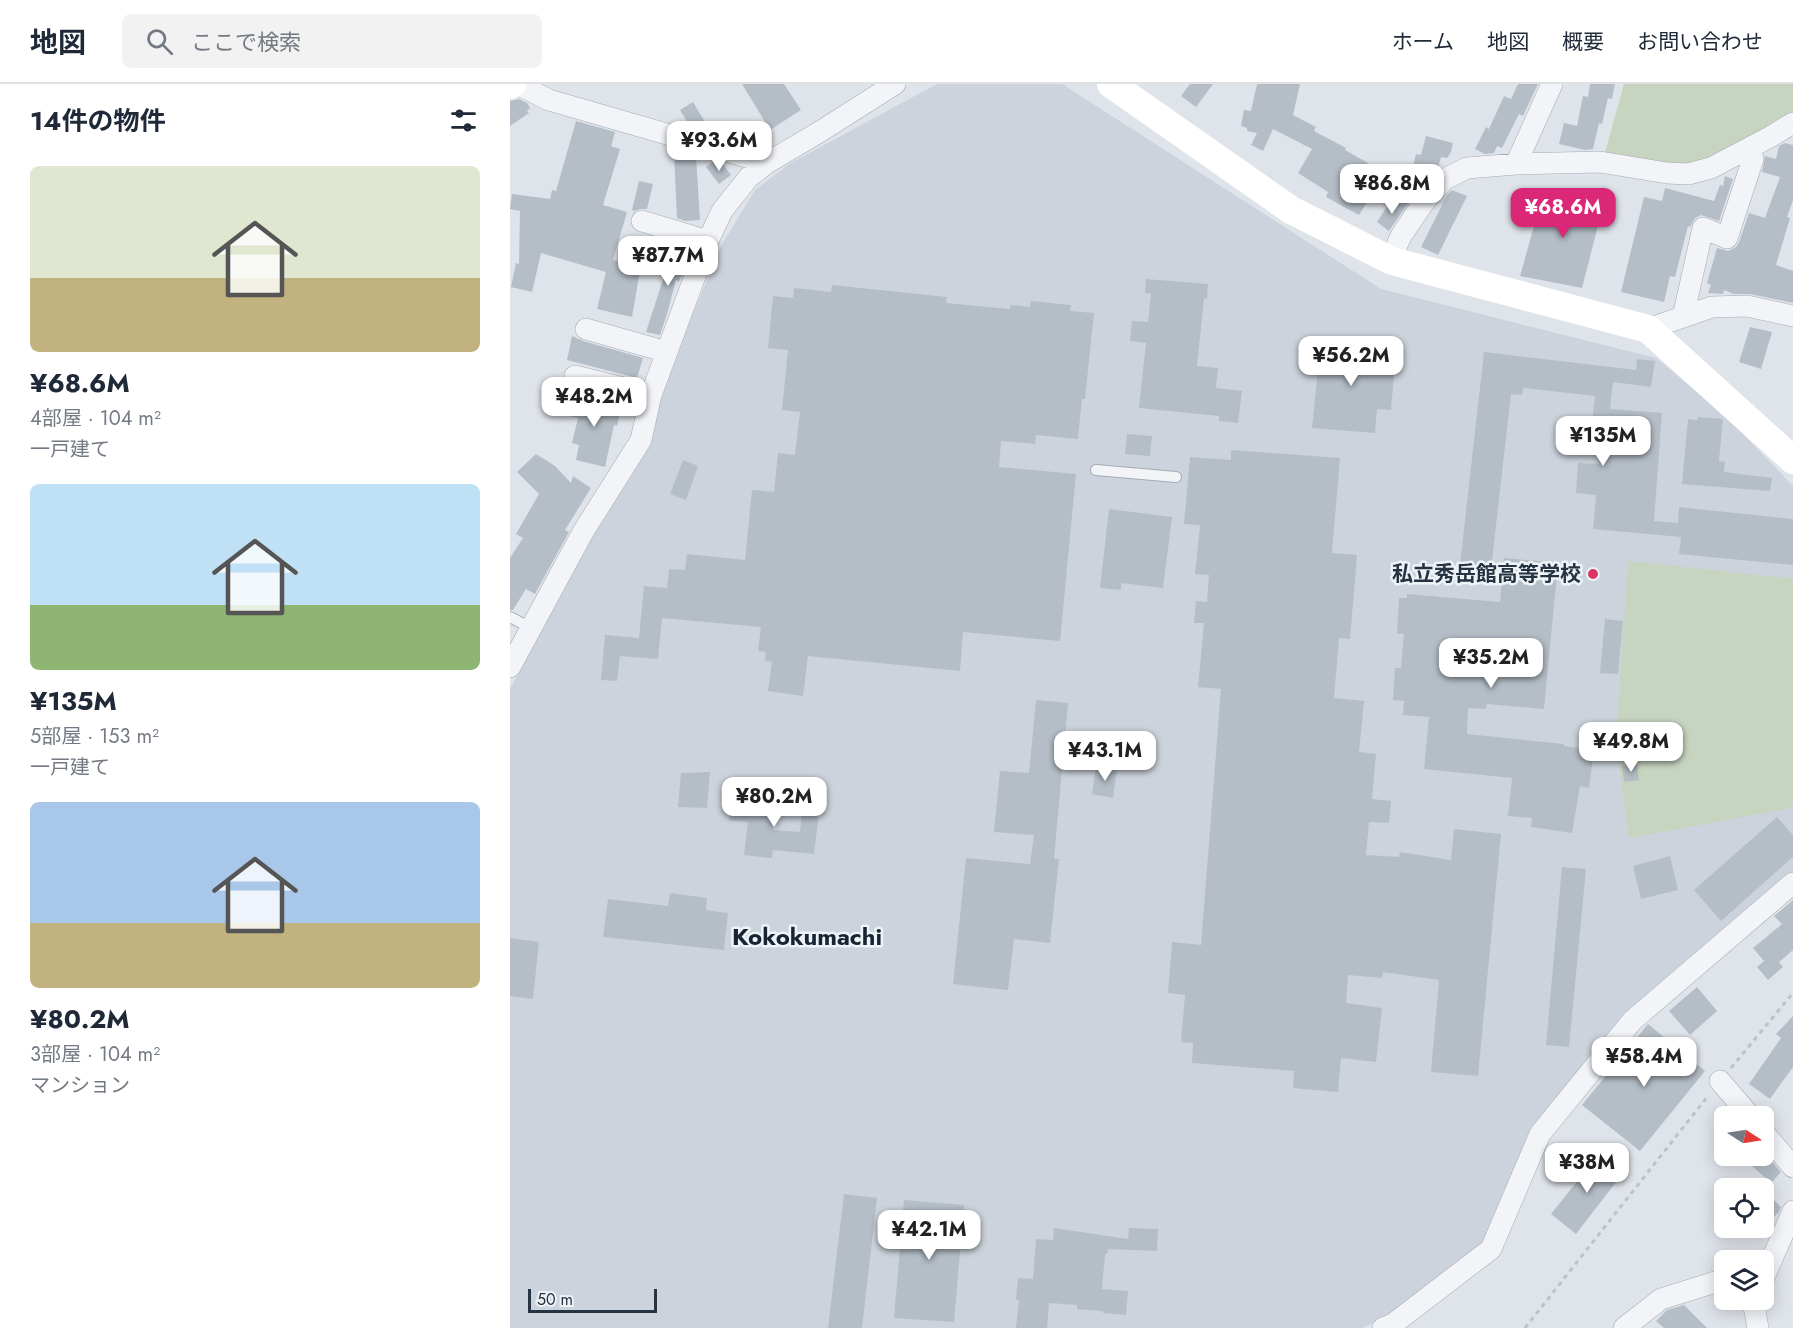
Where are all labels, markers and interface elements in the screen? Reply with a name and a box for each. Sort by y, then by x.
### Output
search box [122,14,542,68]
text: 地図 [30,22,86,63]
icon: search [143,25,176,58]
text: ここで検索 [191,26,301,58]
text: ホーム [1392,27,1454,57]
text: 地図 [1487,27,1529,57]
text: 概要 [1562,27,1604,57]
text: お問い合わせ [1637,27,1763,57]
text: 14件の物件 [30,102,165,140]
icon: filters [447,104,480,137]
pin: ¥93.6M [670,121,768,172]
text: ¥93.6M [681,126,757,155]
pin: ¥86.8M [1343,164,1441,215]
text: ¥86.8M [1354,169,1430,198]
pin: ¥68.6M [1514,188,1612,239]
text: ¥68.6M [1525,193,1601,222]
icon: home [201,205,309,313]
pin: ¥87.7M [619,236,717,287]
text: ¥87.7M [632,241,704,270]
pin: ¥56.2M [1302,336,1400,387]
text: ¥56.2M [1312,341,1390,370]
text: ¥68.6M [30,364,130,402]
pin: ¥48.2M [545,377,643,428]
text: ¥48.2M [556,382,632,411]
text: 4部屋 · 104 m² [30,404,161,433]
pin: ¥135M [1561,416,1645,467]
text: ¥135M [1570,421,1636,450]
text: 一戸建て [30,435,110,464]
icon: home [201,523,309,631]
place label: 私立秀岳館高等学校 [1392,559,1581,589]
marker: 私立秀岳館高等学校 [1586,567,1600,581]
pin: ¥35.2M [1442,638,1540,689]
text: ¥35.2M [1453,643,1529,672]
text: ¥135M [30,682,117,720]
text: 5部屋 · 153 m² [30,722,159,751]
pin: ¥49.8M [1582,722,1680,773]
text: ¥49.8M [1593,727,1669,756]
pin: ¥43.1M [1056,731,1154,782]
text: ¥43.1M [1068,736,1142,765]
text: 一戸建て [30,753,110,782]
pin: ¥80.2M [725,777,823,828]
text: ¥80.2M [736,782,812,811]
icon: home [201,841,309,949]
district label: Kokokumachi [732,919,882,954]
text: ¥80.2M [30,1000,130,1038]
pin: ¥58.4M [1595,1037,1693,1088]
text: 3部屋 · 104 m² [30,1040,160,1069]
text: ¥58.4M [1606,1042,1682,1071]
text: マンション [30,1071,130,1100]
north arrow [1714,1106,1774,1166]
map controls [1714,1106,1774,1310]
pin: ¥38M [1551,1143,1623,1194]
text: ¥38M [1559,1148,1615,1177]
button: locate [1714,1178,1774,1238]
pin: ¥42.1M [880,1210,978,1261]
text: ¥42.1M [892,1215,966,1244]
button: layers [1714,1250,1774,1310]
scale bar [528,1286,657,1314]
text: 50 m [537,1288,573,1311]

